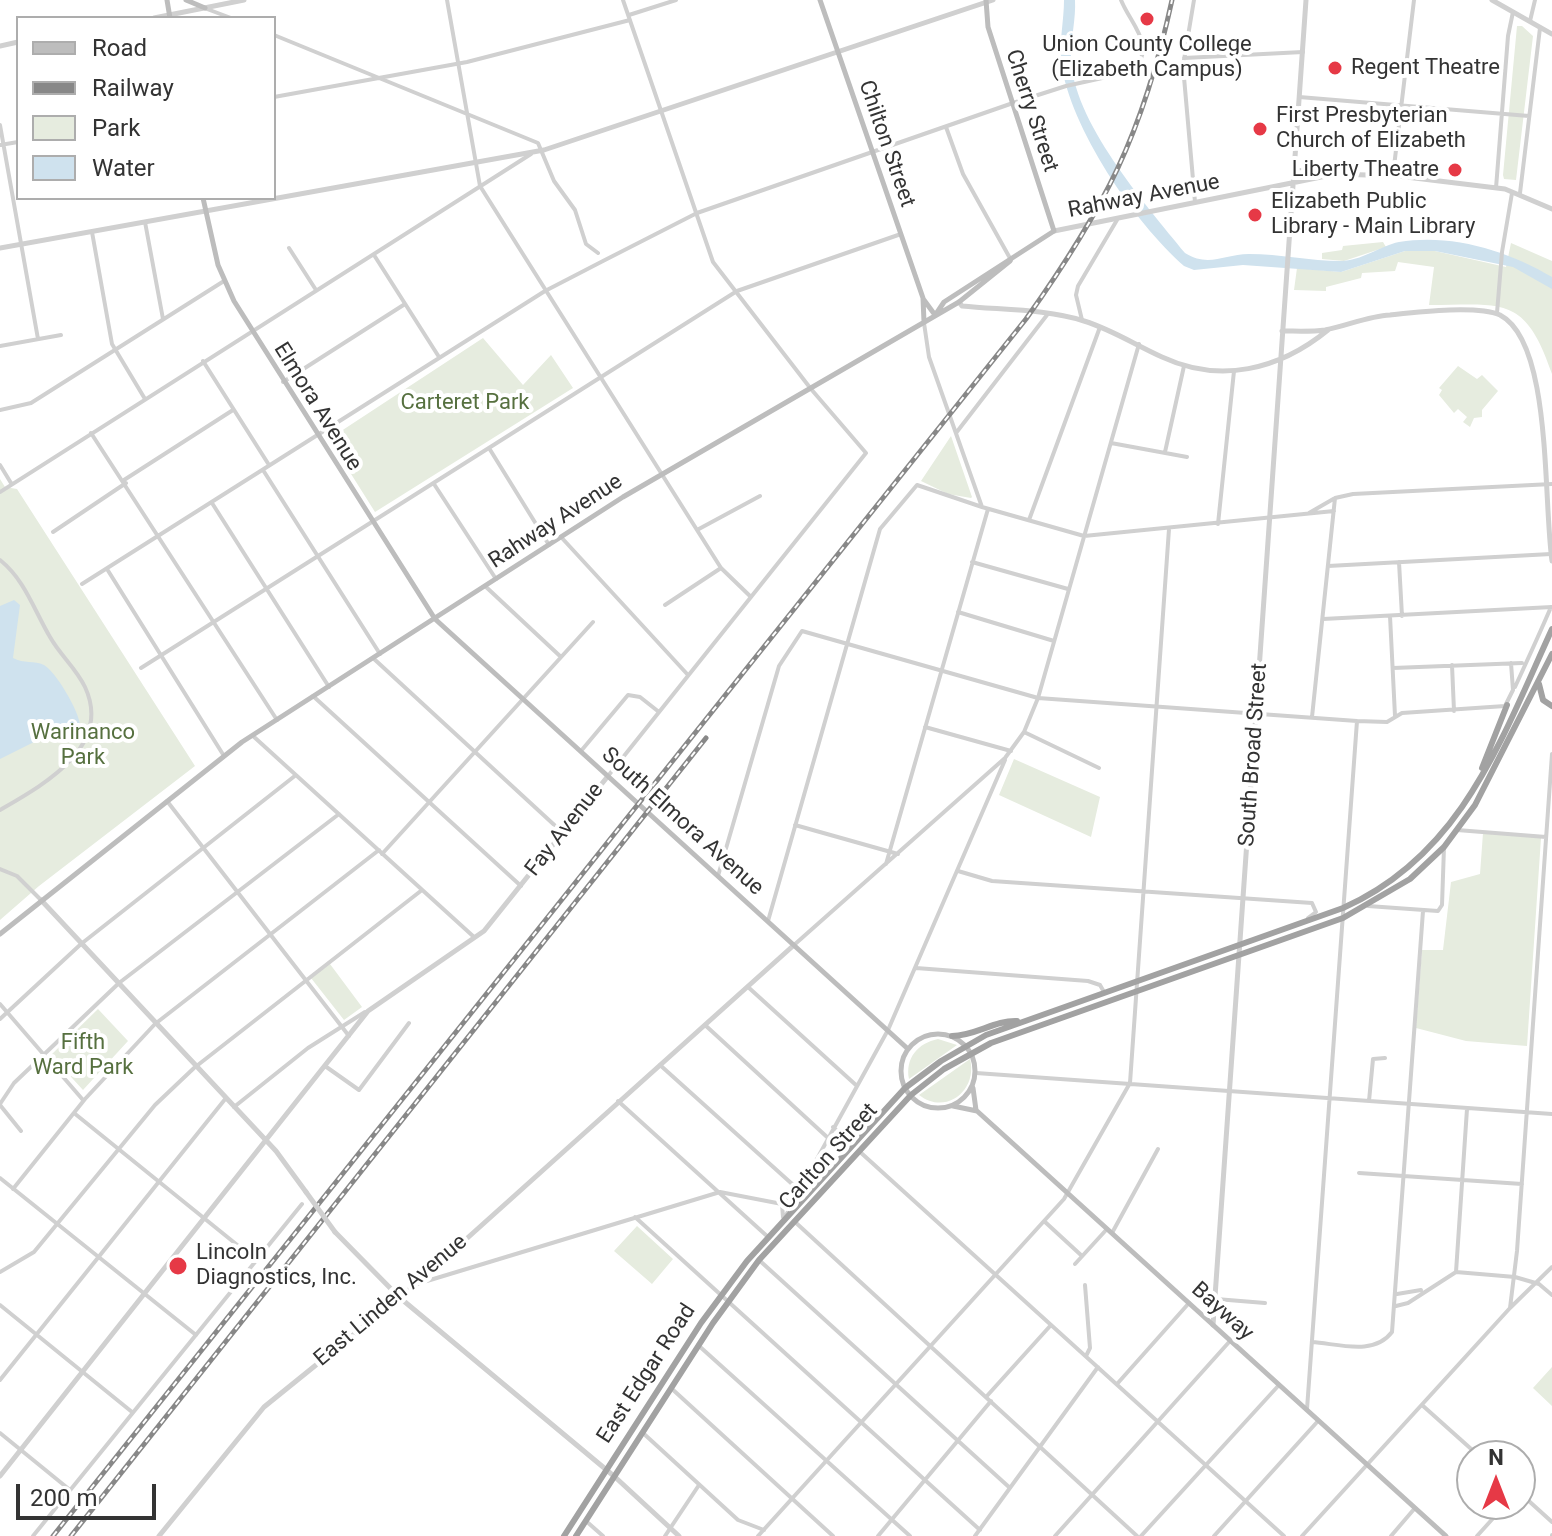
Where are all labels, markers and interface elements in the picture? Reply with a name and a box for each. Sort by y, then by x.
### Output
marker: Union County College (Elizabeth Campus) [1138,10,1156,28]
legend [16,16,276,200]
place label: Union County College (Elizabeth Campus) [1042,32,1252,84]
text: Road [92,34,147,62]
street label: Cherry Street [999,46,1063,176]
place label: Regent Theatre [1351,55,1500,81]
marker: Regent Theatre [1326,59,1344,77]
text: Railway [92,74,174,102]
street label: Chilton Street [852,77,920,211]
place label: First Presbyterian Church of Elizabeth [1276,103,1466,154]
text: Park [92,114,140,142]
marker: First Presbyterian Church of Elizabeth [1251,120,1269,138]
text: Water [92,154,155,182]
place label: Liberty Theatre [1292,157,1439,183]
marker: Liberty Theatre [1446,161,1464,179]
street label: Rahway Avenue [1066,169,1222,225]
place label: Elizabeth Public Library - Main Library [1271,189,1475,240]
marker: Elizabeth Public Library - Main Library [1246,206,1264,224]
street label: Elmora Avenue [267,338,367,476]
park label: Carteret Park [400,390,530,416]
street label: Rahway Avenue [484,469,628,575]
street label: South Broad Street [1234,662,1274,848]
park label: Warinanco Park [31,720,135,772]
street label: South Elmora Avenue [596,742,768,902]
street label: Fay Avenue [520,778,610,882]
park label: Fifth Ward Park [33,1030,133,1082]
street label: Carlton Street [774,1098,884,1216]
street label: East Linden Avenue [309,1229,473,1373]
place label: Lincoln Diagnostics, Inc. [196,1240,357,1292]
marker: Lincoln Diagnostics, Inc. [167,1255,189,1277]
street label: Bayway [1185,1277,1259,1347]
street label: East Edgar Road [592,1299,702,1449]
north arrow [1456,1440,1536,1520]
text: N [1488,1445,1504,1470]
scale bar [20,1468,160,1518]
text: 200 m [30,1484,97,1512]

